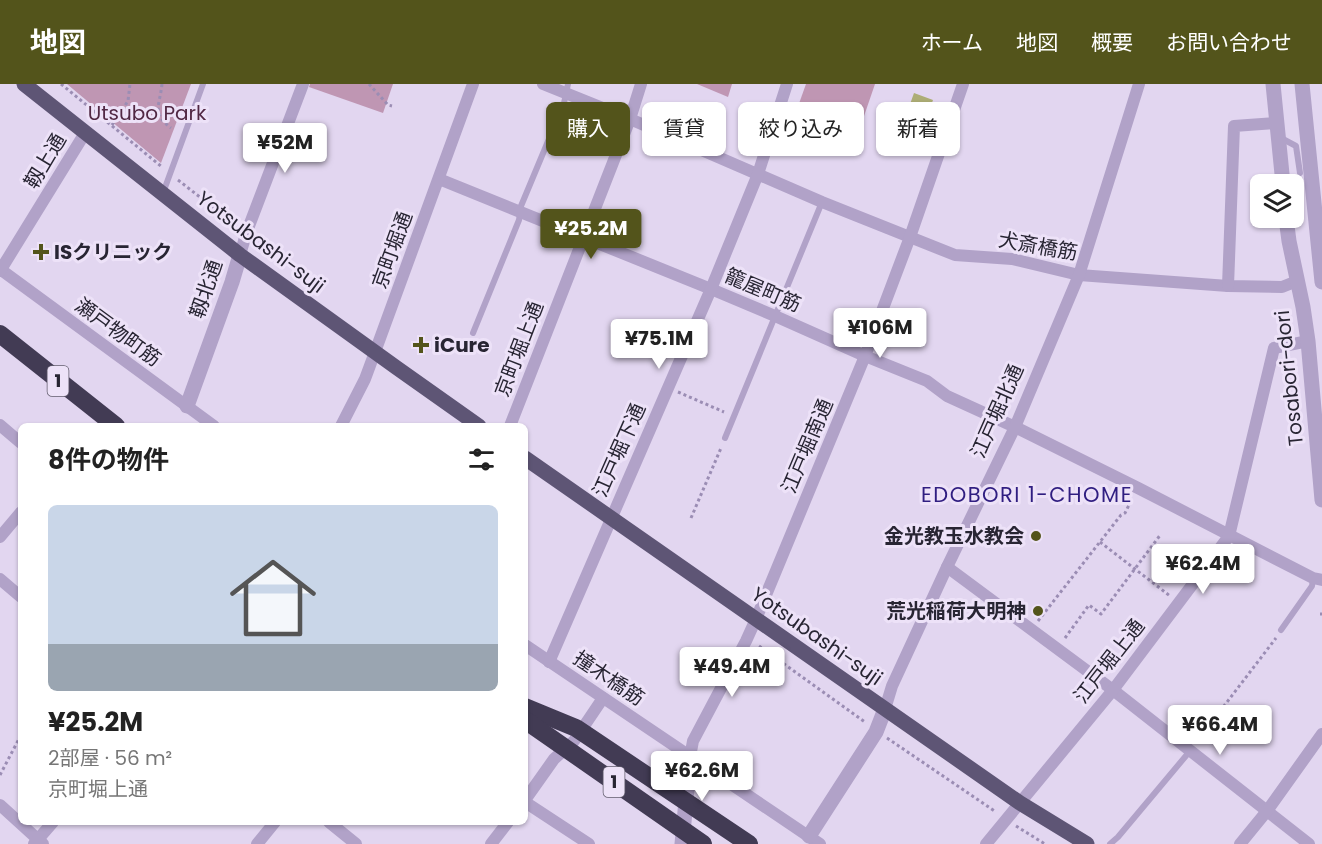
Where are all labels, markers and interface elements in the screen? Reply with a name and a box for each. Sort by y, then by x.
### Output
text: 地図 [30,23,86,62]
text: ホーム [921,28,983,57]
text: 地図 [1016,28,1058,57]
text: 概要 [1091,28,1133,57]
text: お問い合わせ [1166,28,1292,57]
park label: Utsubo Park [88,99,207,127]
chip: 購入 [546,102,630,156]
chip: 賃貸 [642,102,726,156]
chip: 絞り込み [738,102,864,156]
chip: 新着 [876,102,960,156]
pin: ¥52M [249,123,321,174]
street label: 靱上通 [18,128,72,194]
text: ¥52M [257,128,313,156]
map controls [1250,174,1304,228]
button: layers [1250,174,1304,228]
street label: Yotsubashi-suji [191,184,331,300]
street label: 京町堀通 [365,208,419,292]
pin: ¥25.2M [542,209,640,260]
text: ¥25.2M [554,214,628,242]
street label: 犬斎橋筋 [996,225,1080,267]
place label: ISクリニック [54,238,172,266]
marker: ISクリニック [32,243,50,261]
street label: 靱北通 [183,256,229,322]
street label: 籠屋町筋 [721,261,805,319]
street label: 瀬戸物町筋 [69,291,167,373]
street label: 京町堀上通 [488,297,550,401]
pin: ¥106M [838,308,922,359]
street label: Tosabori-dori [1268,309,1310,447]
text: ¥106M [847,313,913,341]
pin: ¥75.1M [610,319,708,370]
text: ¥75.1M [625,324,693,352]
place label: iCure [434,331,490,359]
marker: iCure [412,336,430,354]
street label: 江戸堀北通 [964,360,1030,462]
road number: 1 [48,366,68,396]
street label: 江戸堀南通 [775,395,839,497]
street label: 江戸堀下通 [586,399,652,501]
text: 8件の物件 [48,442,169,478]
icon: filters [465,443,498,476]
district label: EDOBORI 1-CHOME [921,480,1133,509]
place label: 金光教玉水教会 [884,522,1024,550]
marker: 金光教玉水教会 [1029,529,1043,543]
icon: home [219,544,327,652]
pin: ¥62.4M [1154,544,1252,595]
text: ¥62.4M [1165,549,1241,577]
street label: Yotsubashi-suji [746,580,888,692]
place label: 荒光稲荷大明神 [886,597,1026,625]
marker: 荒光稲荷大明神 [1031,604,1045,618]
street label: 江戸堀上通 [1067,613,1151,709]
street label: 撞木橋筋 [568,644,650,712]
pin: ¥49.4M [683,647,781,698]
text: ¥49.4M [694,652,770,680]
text: ¥25.2M [48,704,143,740]
pin: ¥66.4M [1171,705,1269,756]
text: ¥66.4M [1182,710,1258,738]
text: 2部屋 · 56 m² [48,744,172,772]
pin: ¥62.6M [653,751,751,802]
text: ¥62.6M [665,756,739,784]
road number: 1 [604,767,624,797]
text: 京町堀上通 [48,775,148,803]

